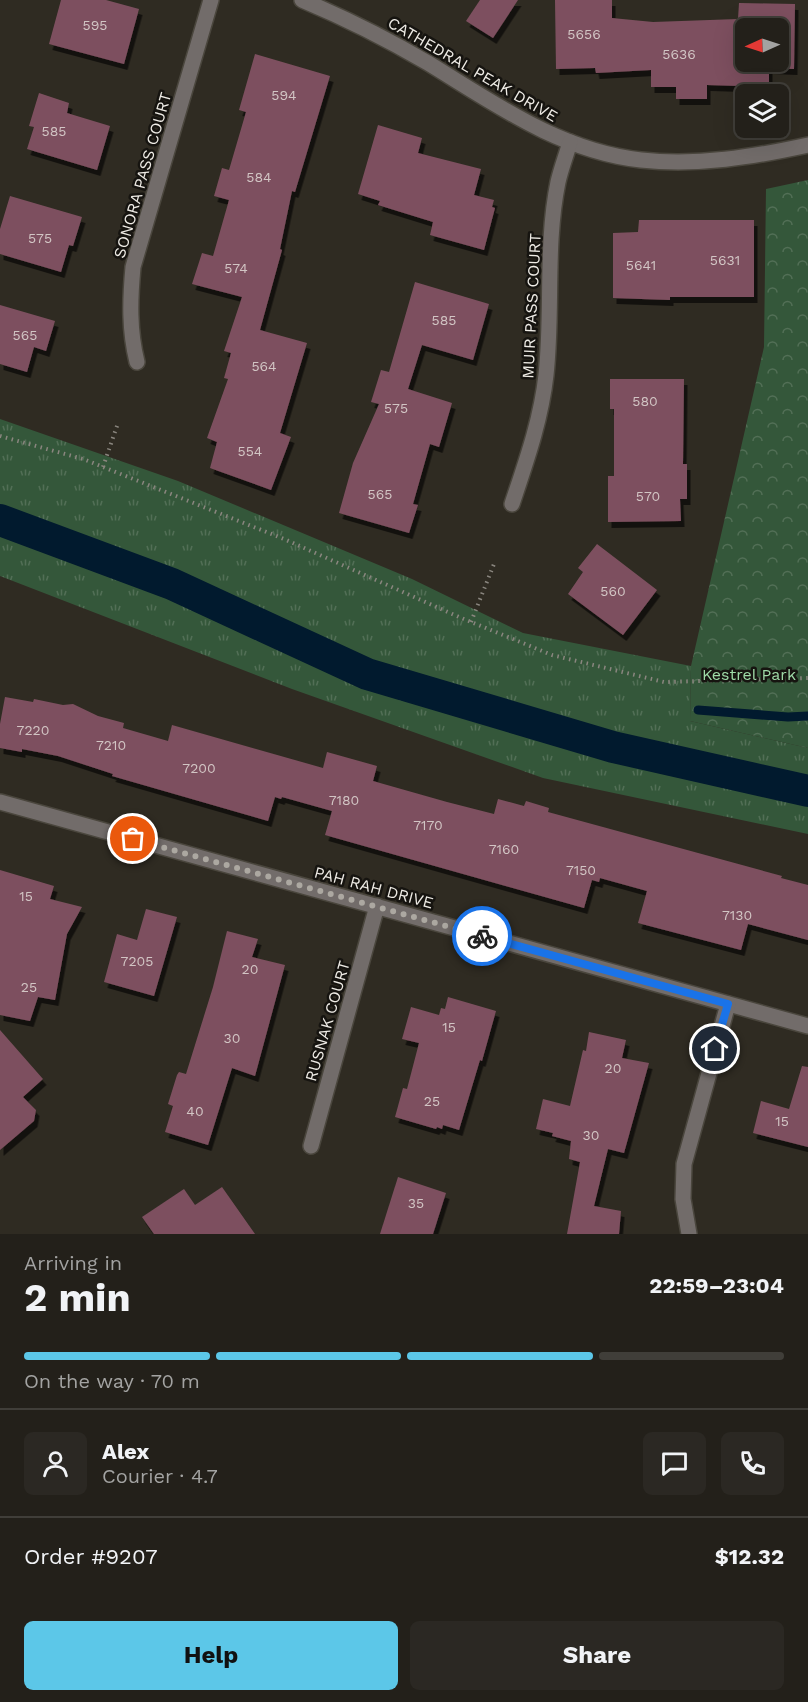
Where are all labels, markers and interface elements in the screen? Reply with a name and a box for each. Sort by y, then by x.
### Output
street label: CATHEDRAL PEAK DRIVE [385,13,561,126]
house number: 595 [83,17,107,33]
north arrow [735,18,789,72]
map controls [735,18,789,138]
house number: 5656 [567,26,601,42]
house number: 5636 [662,46,696,62]
button: layers [735,84,789,138]
house number: 594 [271,87,297,103]
street label: SONORA PASS COURT [110,90,175,260]
house number: 585 [42,123,66,139]
house number: 584 [246,169,272,185]
house number: 575 [28,230,52,246]
street label: MUIR PASS COURT [518,233,545,379]
house number: 5631 [710,252,740,268]
house number: 5641 [626,257,656,273]
house number: 574 [224,260,248,276]
house number: 585 [432,312,456,328]
house number: 565 [13,327,37,343]
house number: 564 [251,358,277,374]
house number: 580 [632,393,658,409]
house number: 575 [384,400,408,416]
house number: 554 [238,443,262,459]
house number: 565 [368,486,392,502]
house number: 570 [636,488,660,504]
house number: 560 [600,583,626,599]
park label: Kestrel Park [702,665,796,684]
house number: 7220 [17,722,49,738]
house number: 7210 [96,737,126,753]
house number: 7200 [182,760,216,776]
house number: 7180 [329,792,359,808]
pin [107,813,158,864]
house number: 7170 [413,817,443,833]
icon: bag [116,822,149,855]
house number: 7160 [489,841,519,857]
street label: PAH RAH DRIVE [312,862,436,913]
house number: 7150 [566,862,596,878]
house number: 15 [19,888,33,904]
courier [452,906,512,966]
house number: 7130 [722,907,752,923]
icon: bike [466,920,499,953]
house number: 7205 [121,953,153,969]
street label: RUSNAK COURT [301,958,354,1084]
house number: 20 [242,961,258,977]
house number: 25 [21,979,37,995]
house number: 15 [442,1019,456,1035]
pin [689,1023,740,1074]
house number: 30 [224,1030,240,1046]
icon: home [698,1032,731,1065]
house number: 20 [605,1060,621,1076]
house number: 25 [424,1093,440,1109]
house number: 40 [186,1103,204,1119]
house number: 15 [775,1113,789,1129]
house number: 30 [583,1127,599,1143]
house number: 35 [408,1195,424,1211]
text: Arriving in [24,1251,122,1275]
text: 22:59–23:04 [649,1273,784,1298]
text: 2 min [24,1275,131,1320]
text: On the way · 70 m [24,1369,200,1393]
button: person [24,1432,87,1495]
button: chat [643,1432,706,1495]
button: phone [721,1432,784,1495]
text: Alex [102,1439,149,1464]
text: Courier · 4.7 [102,1464,218,1488]
text: Order #9207 [24,1544,157,1569]
text: $12.32 [715,1544,784,1569]
button: Help [24,1621,398,1690]
button: Share [410,1621,784,1690]

